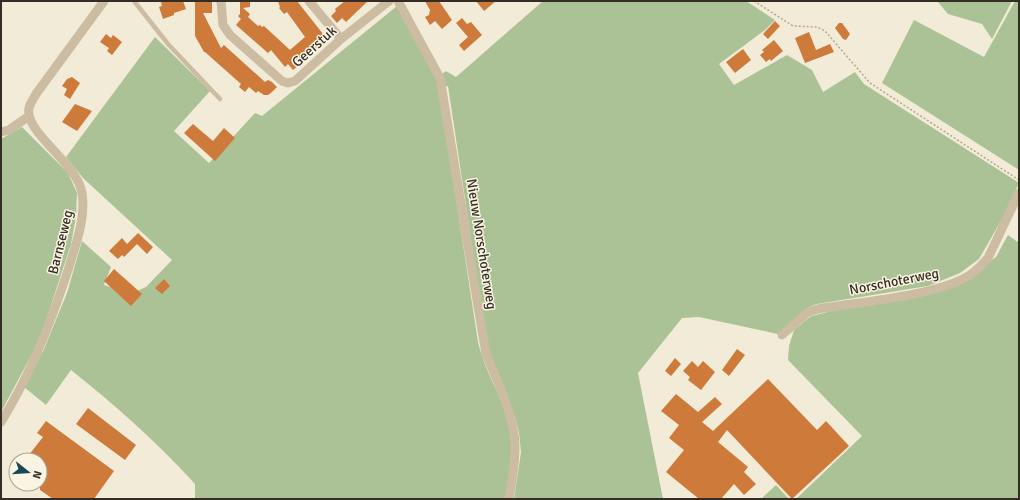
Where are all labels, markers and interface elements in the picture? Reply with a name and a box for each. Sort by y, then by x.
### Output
street label: Geerstuk [289,22,340,71]
street label: Nieuw Norschoterweg [463,177,500,311]
street label: Barnseweg [44,208,77,276]
street label: Norschoterweg [848,264,940,299]
north arrow [8,452,48,492]
text: N [30,469,44,480]

